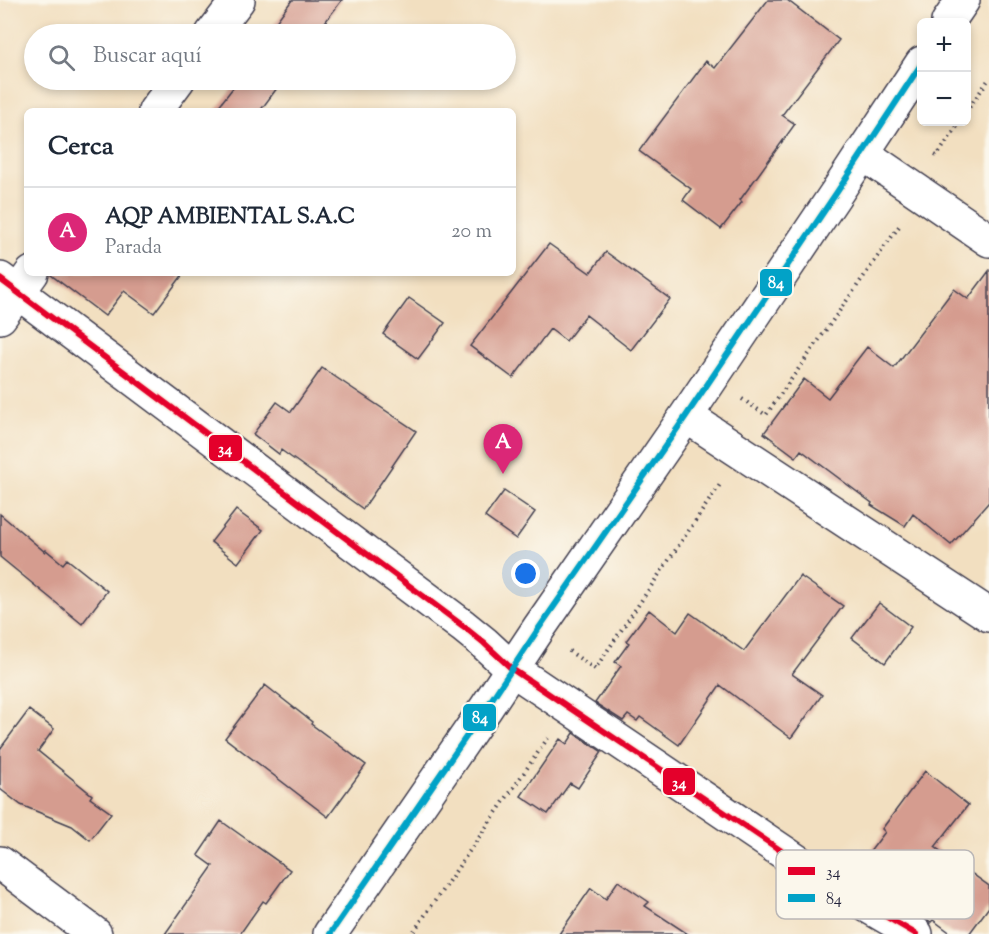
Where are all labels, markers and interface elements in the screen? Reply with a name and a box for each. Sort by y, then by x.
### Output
map controls [917,18,971,126]
button: + [917,18,971,72]
search box [24,24,516,90]
icon: search [45,41,78,74]
text: Buscar aquí [93,41,202,73]
button: − [917,72,971,126]
text: Cerca [48,129,114,166]
text: AQP AMBIENTAL S.A.C [105,202,355,234]
text: A [59,218,76,247]
text: 20 m [451,218,492,247]
text: Parada [105,234,162,263]
line badge: 84 [759,268,793,297]
text: 84 [768,273,784,296]
pin: A [484,424,522,474]
line badge: 34 [208,434,243,462]
text: 34 [218,439,232,462]
your location [511,559,540,588]
line badge: 84 [462,703,497,732]
text: 84 [472,708,488,731]
line badge: 34 [662,767,696,796]
text: 34 [672,773,686,796]
legend [776,850,974,919]
text: 34 [826,862,841,885]
text: 84 [826,889,842,912]

